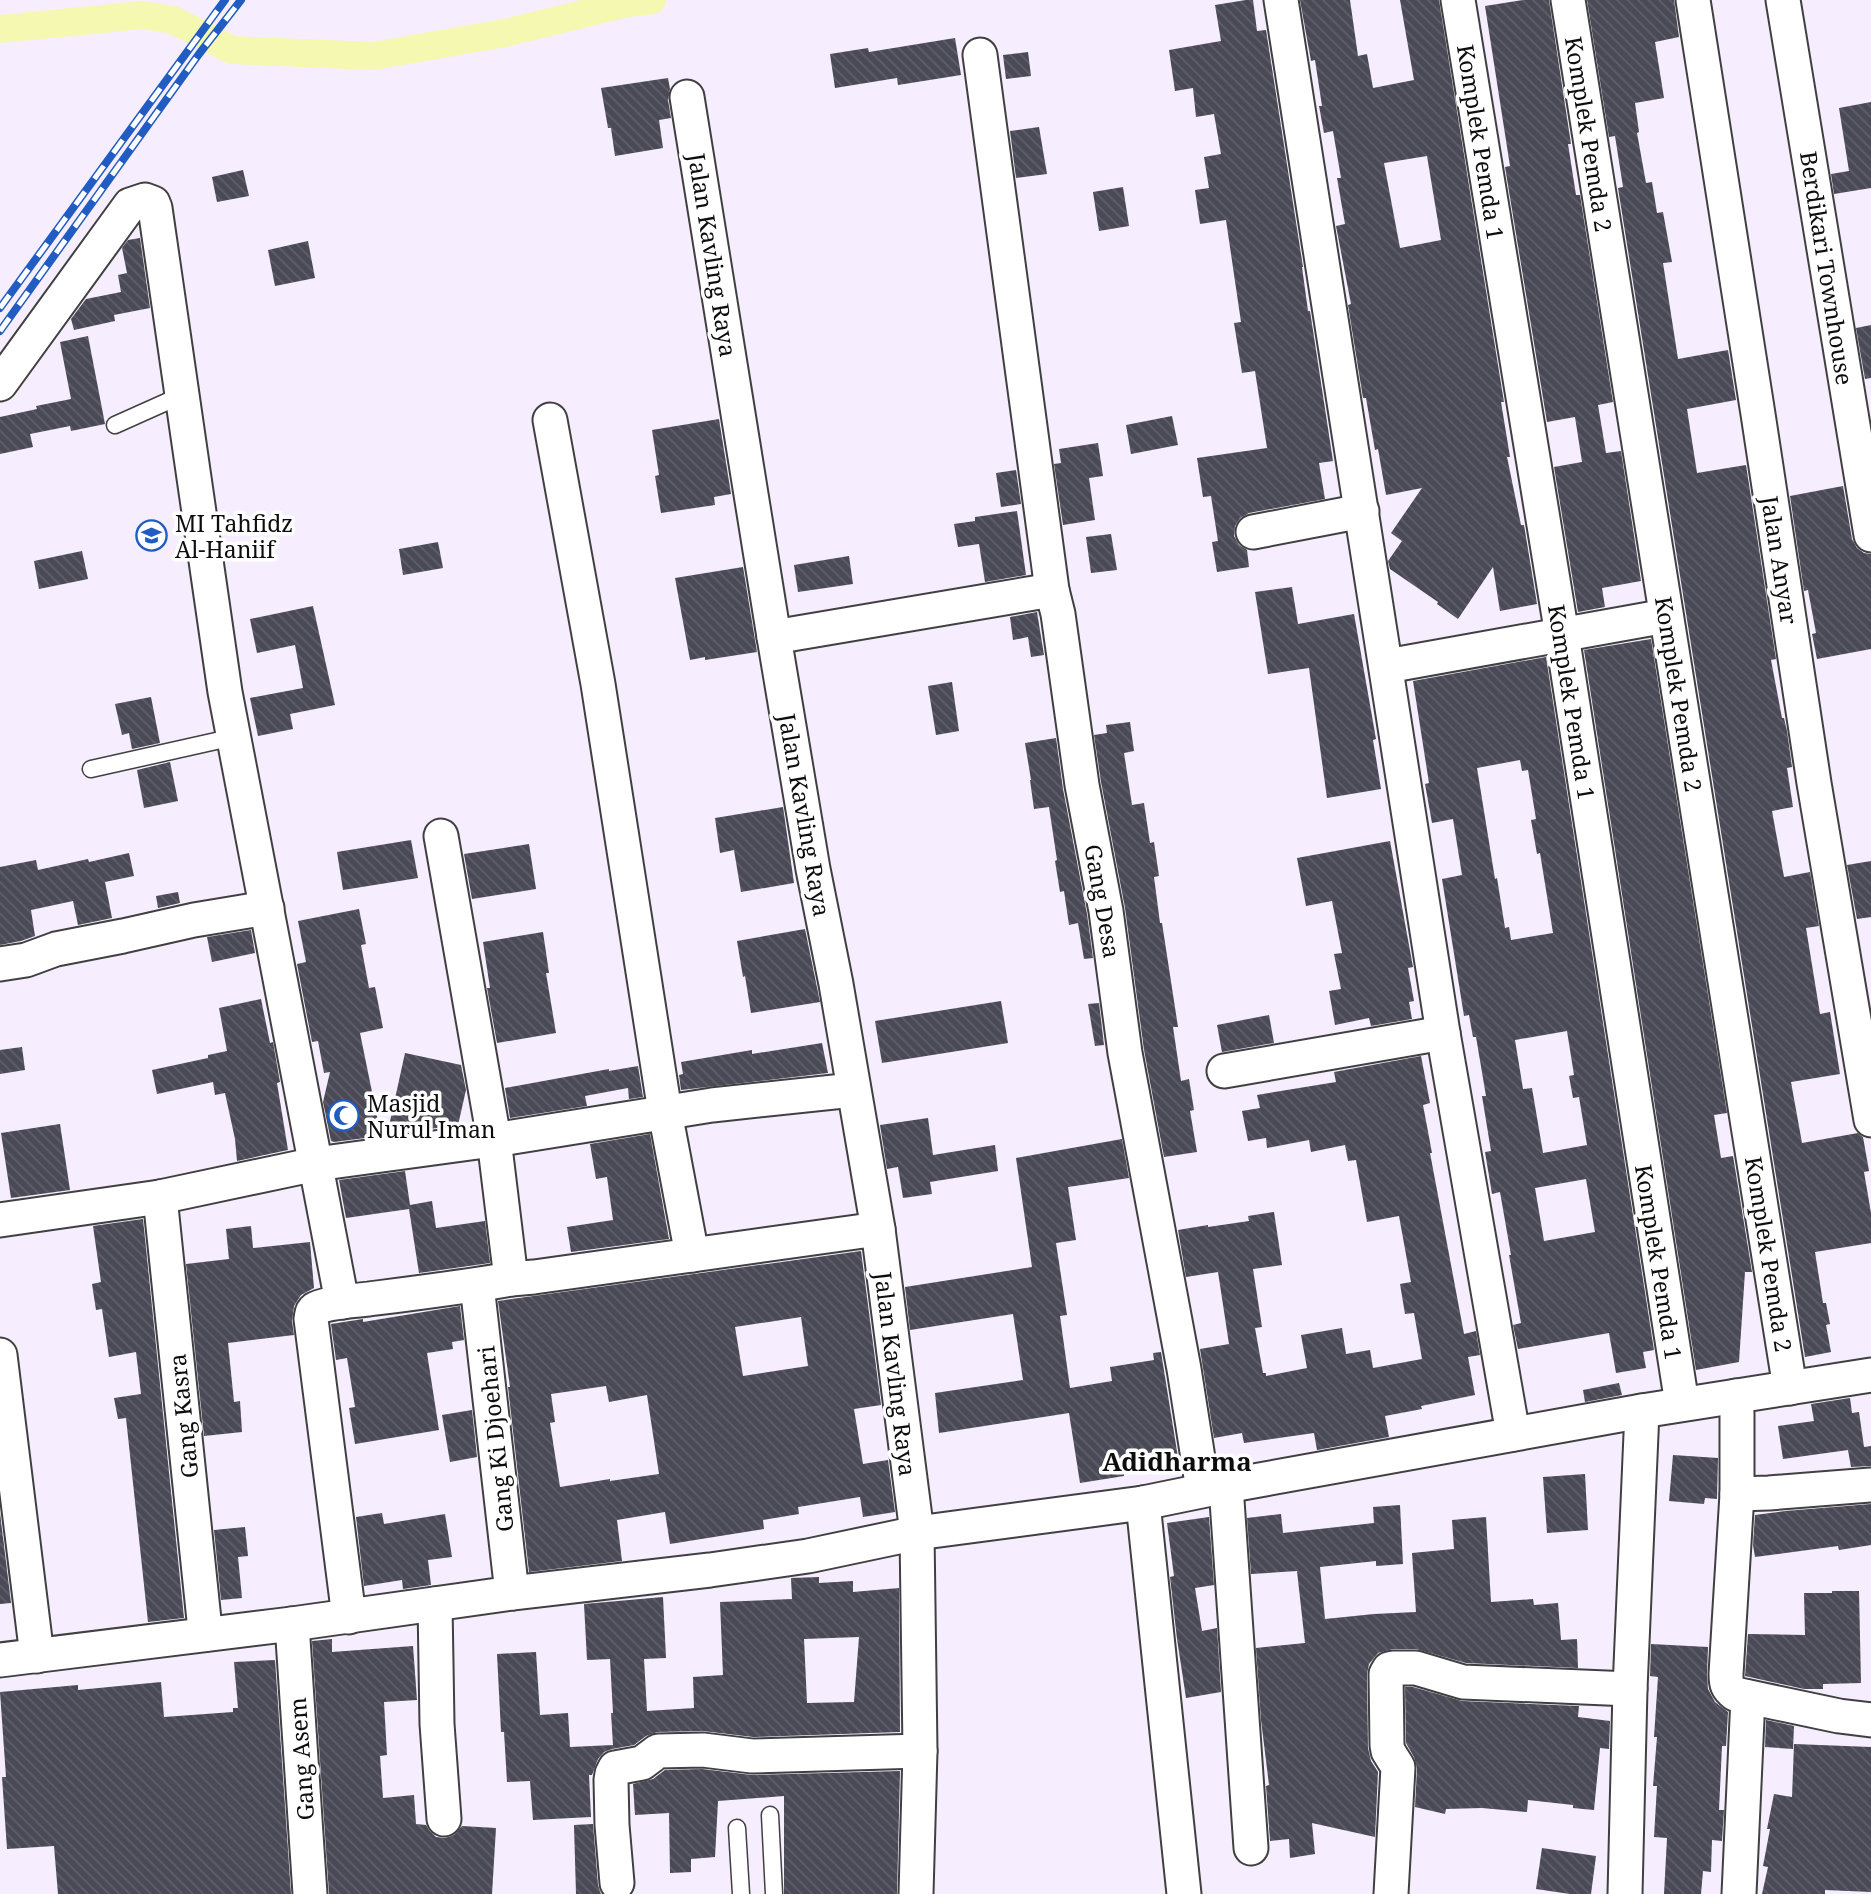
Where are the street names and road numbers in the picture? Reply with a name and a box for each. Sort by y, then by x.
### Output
street label: Komplek Pemda 2 [1558,34,1620,234]
street label: Komplek Pemda 1 [1450,42,1512,242]
street label: Berdikari Townhouse [1793,149,1861,387]
street label: Jalan Kavling Raya [681,150,745,359]
street label: Jalan Anyar [1754,493,1806,627]
street label: Komplek Pemda 2 [1648,594,1710,794]
street label: Komplek Pemda 1 [1541,602,1603,802]
street label: Jalan Kavling Raya [771,710,839,919]
street label: Gang Desa [1077,842,1129,960]
street label: Komplek Pemda 2 [1738,1154,1800,1354]
street label: Komplek Pemda 1 [1628,1162,1690,1362]
street label: Jalan Kavling Raya [867,1269,924,1478]
street label: Gang Ki Djoehari [469,1344,521,1534]
street label: Gang Kasra [161,1352,205,1480]
street label: Gang Asem [281,1696,321,1822]

